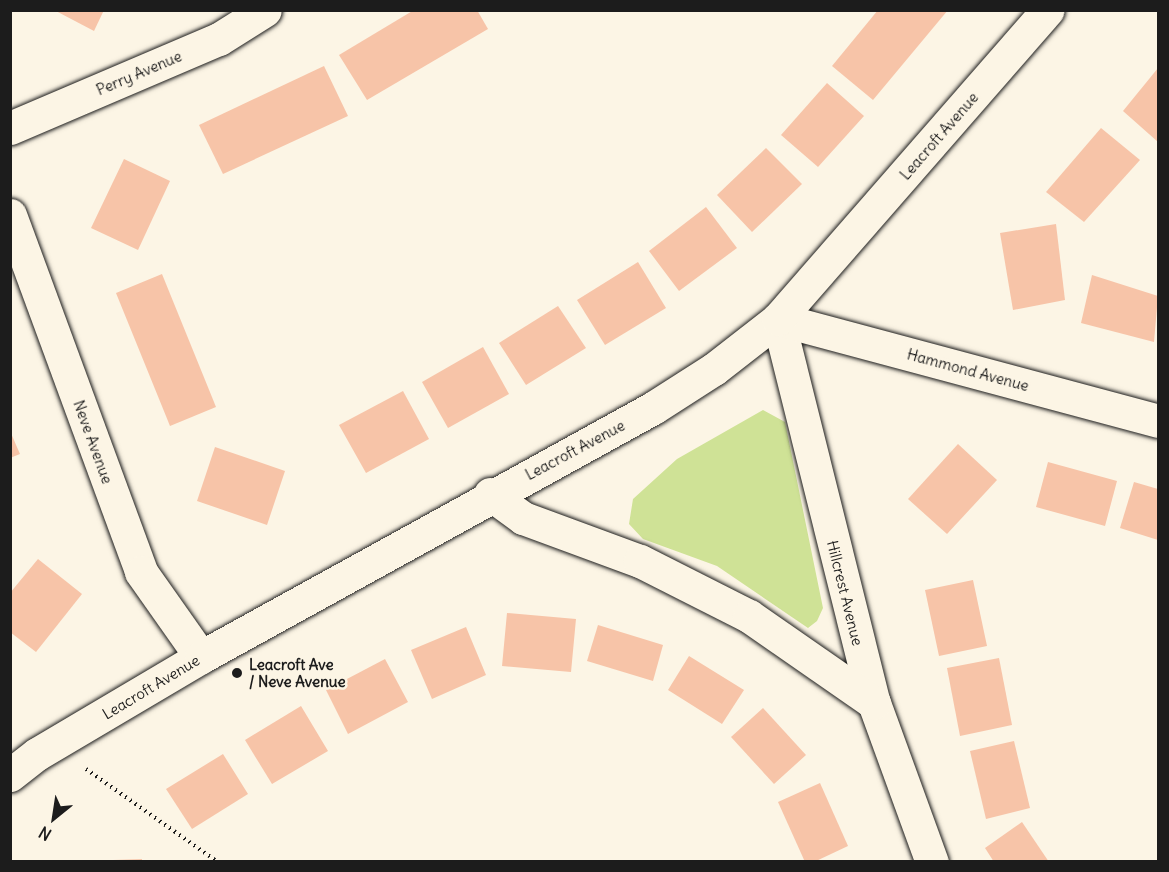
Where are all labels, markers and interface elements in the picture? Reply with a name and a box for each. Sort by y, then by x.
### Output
street label: Perry Avenue [94,47,184,99]
street label: Leacroft Avenue [896,89,982,183]
street label: Hammond Avenue [905,345,1031,395]
street label: Neve Avenue [70,398,116,486]
street label: Leacroft Avenue [522,416,628,484]
street label: Hillcrest Avenue [823,538,867,648]
street label: Leacroft Avenue [99,651,203,723]
place label: Leacroft Ave / Neve Avenue [249,655,346,690]
marker: Leacroft Ave / Neve Avenue [230,666,244,680]
north arrow [24,788,84,848]
text: N [35,822,55,845]

